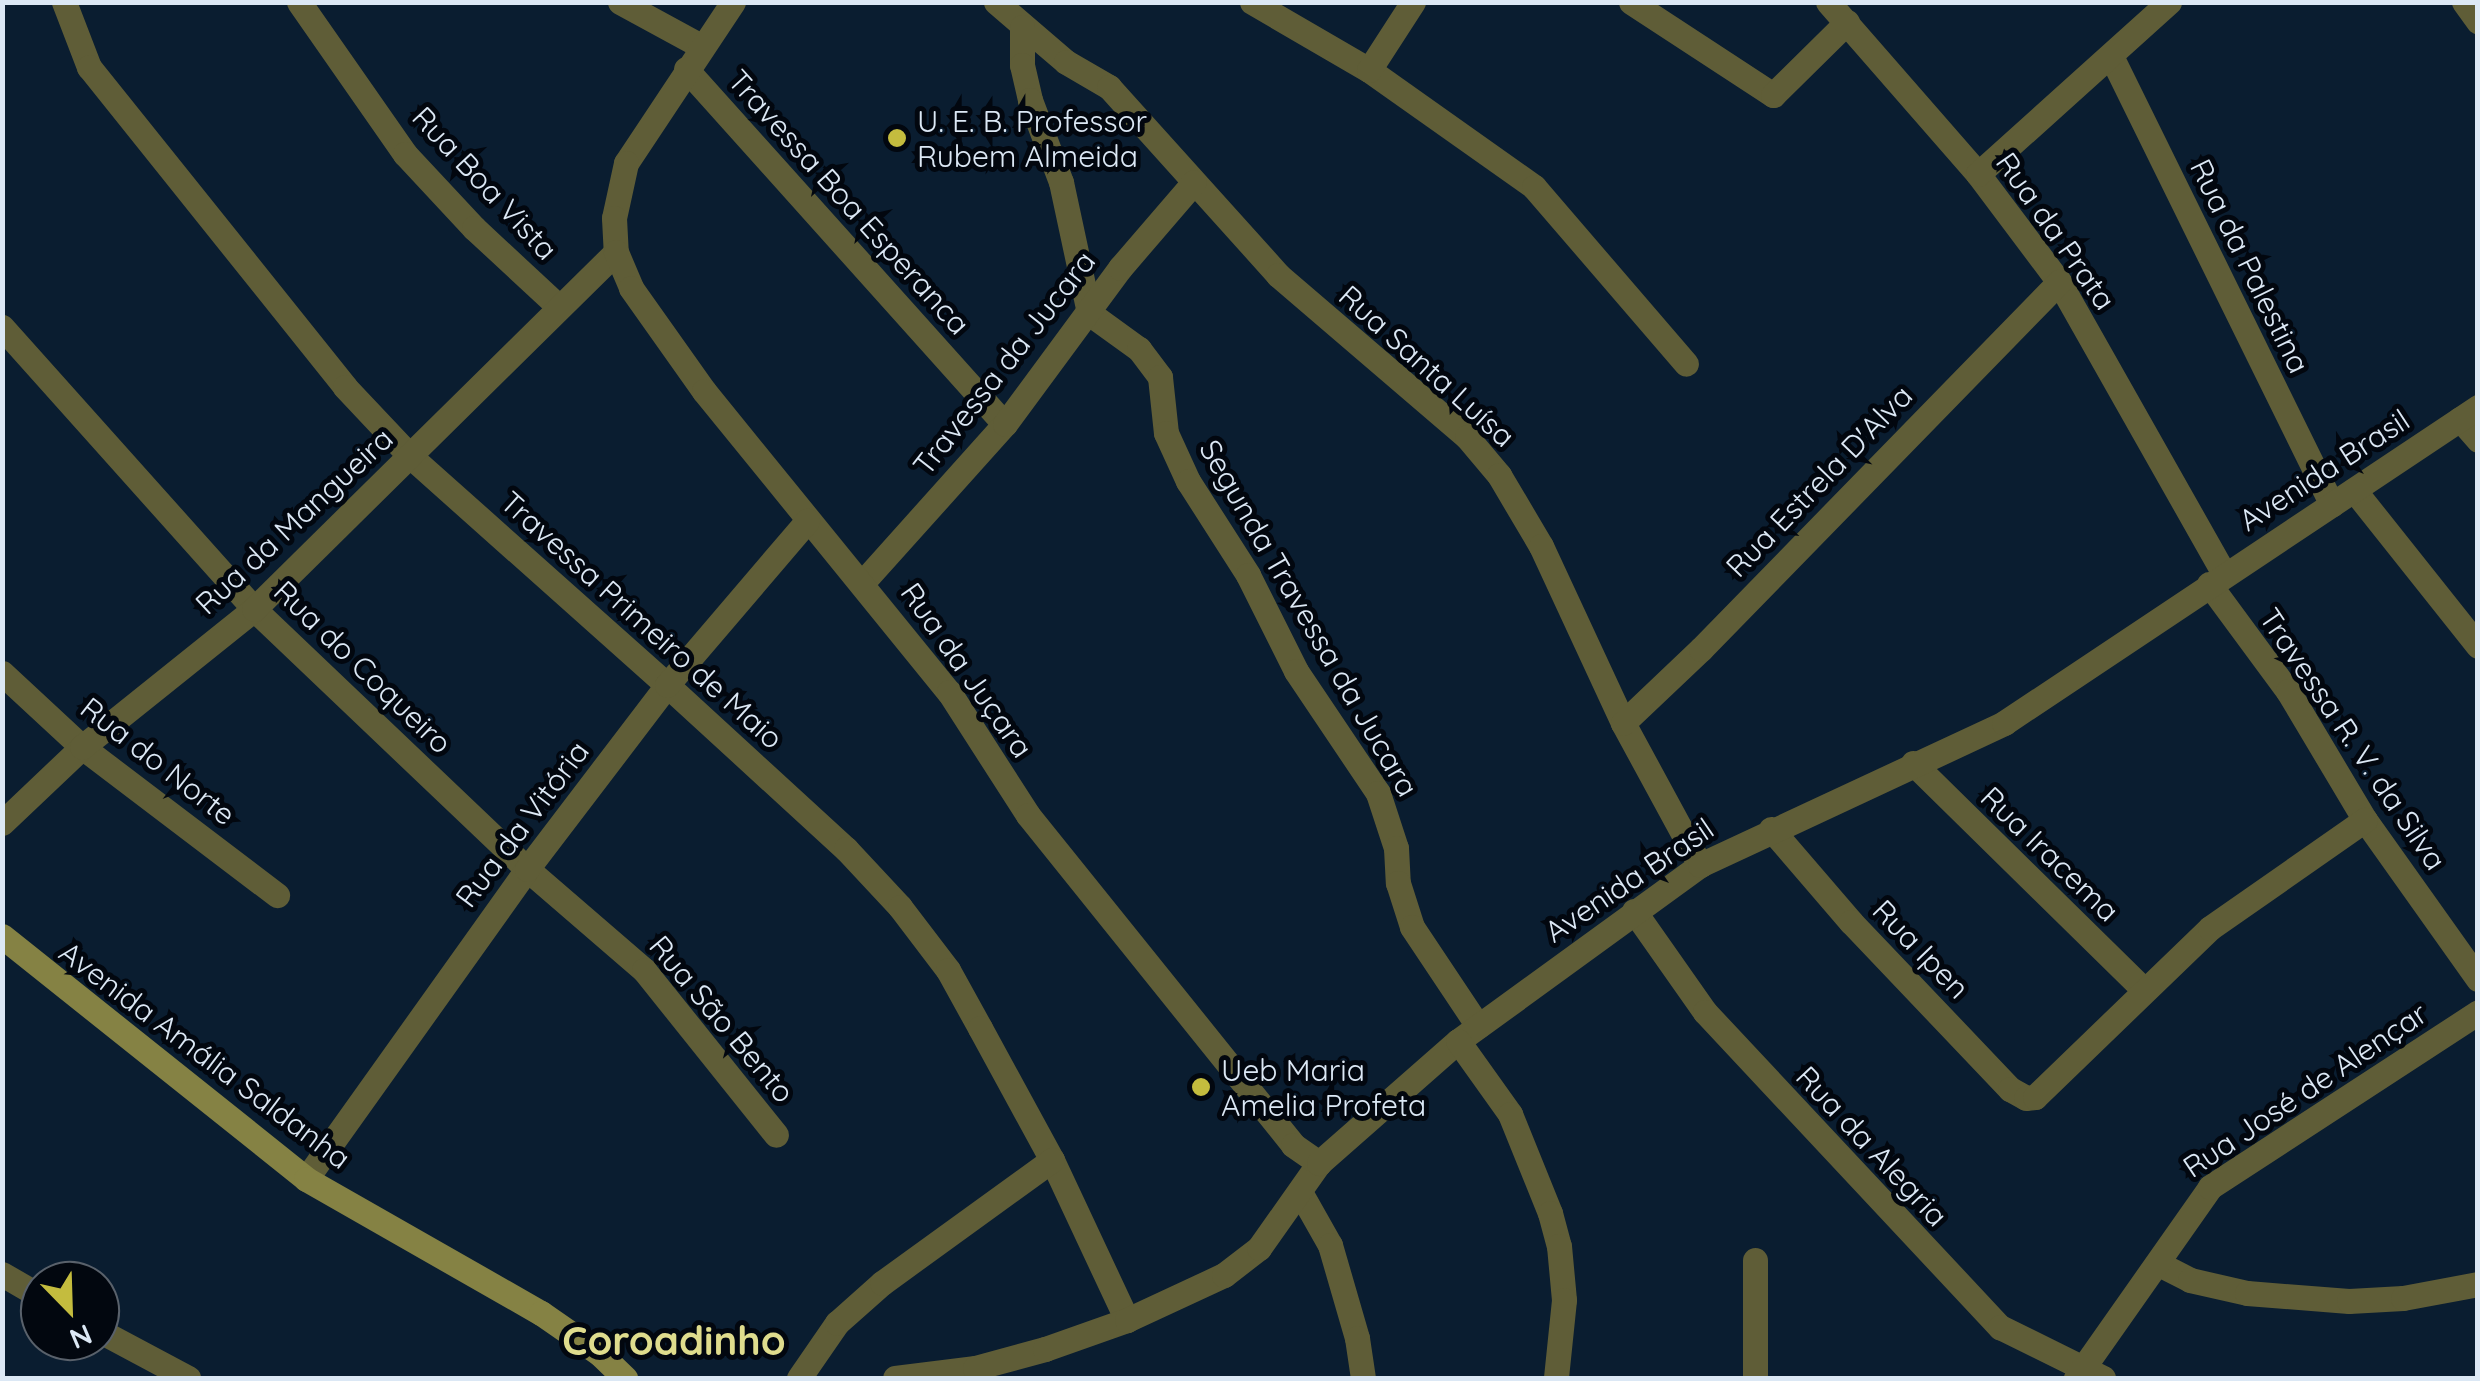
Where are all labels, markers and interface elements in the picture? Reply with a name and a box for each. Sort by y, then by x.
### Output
street label: Travessa Boa Esperanca [721,62,977,342]
street label: Rua Boa Vista [405,99,565,267]
place label: U. E. B. Professor Rubem Almeida [917,103,1147,174]
marker: U. E. B. Professor Rubem Almeida [886,127,908,149]
street label: Rua da Prata [1989,146,2123,316]
street label: Rua da Palestina [2183,153,2317,379]
street label: Travessa da Jucara [905,244,1103,482]
street label: Rua Santa Luísa [1332,278,1522,454]
street label: Rua Estrela D'Alva [1718,378,1920,584]
street label: Avenida Brasil [2232,402,2416,538]
street label: Rua da Mangueira [188,420,400,622]
street label: Segunda Travessa da Jucara [1192,433,1426,803]
street label: Travessa Primeiro de Maio [493,484,791,756]
street label: Rua do Coqueiro [267,573,459,761]
street label: Rua da Juçara [893,576,1041,764]
street label: Travessa R. V. da Silva [2252,601,2454,877]
street label: Rua do Norte [74,689,242,833]
street label: Rua da Vitória [448,734,596,914]
street label: Rua Iracema [1973,779,2127,929]
street label: Avenida Brasil [1538,810,1720,950]
street label: Rua Ipen [1865,892,1977,1006]
street label: Rua São Bento [642,928,802,1110]
street label: Avenida Amália Saldanha [53,934,357,1176]
street label: Rua José de Alençar [2176,995,2434,1185]
place label: Ueb Maria Amelia Profeta [1221,1052,1426,1122]
street label: Rua da Alegria [1789,1059,1955,1233]
marker: Ueb Maria Amelia Profeta [1190,1076,1212,1098]
north arrow [20,1261,120,1361]
district label: Coroadinho [562,1316,786,1364]
text: N [65,1317,97,1357]

